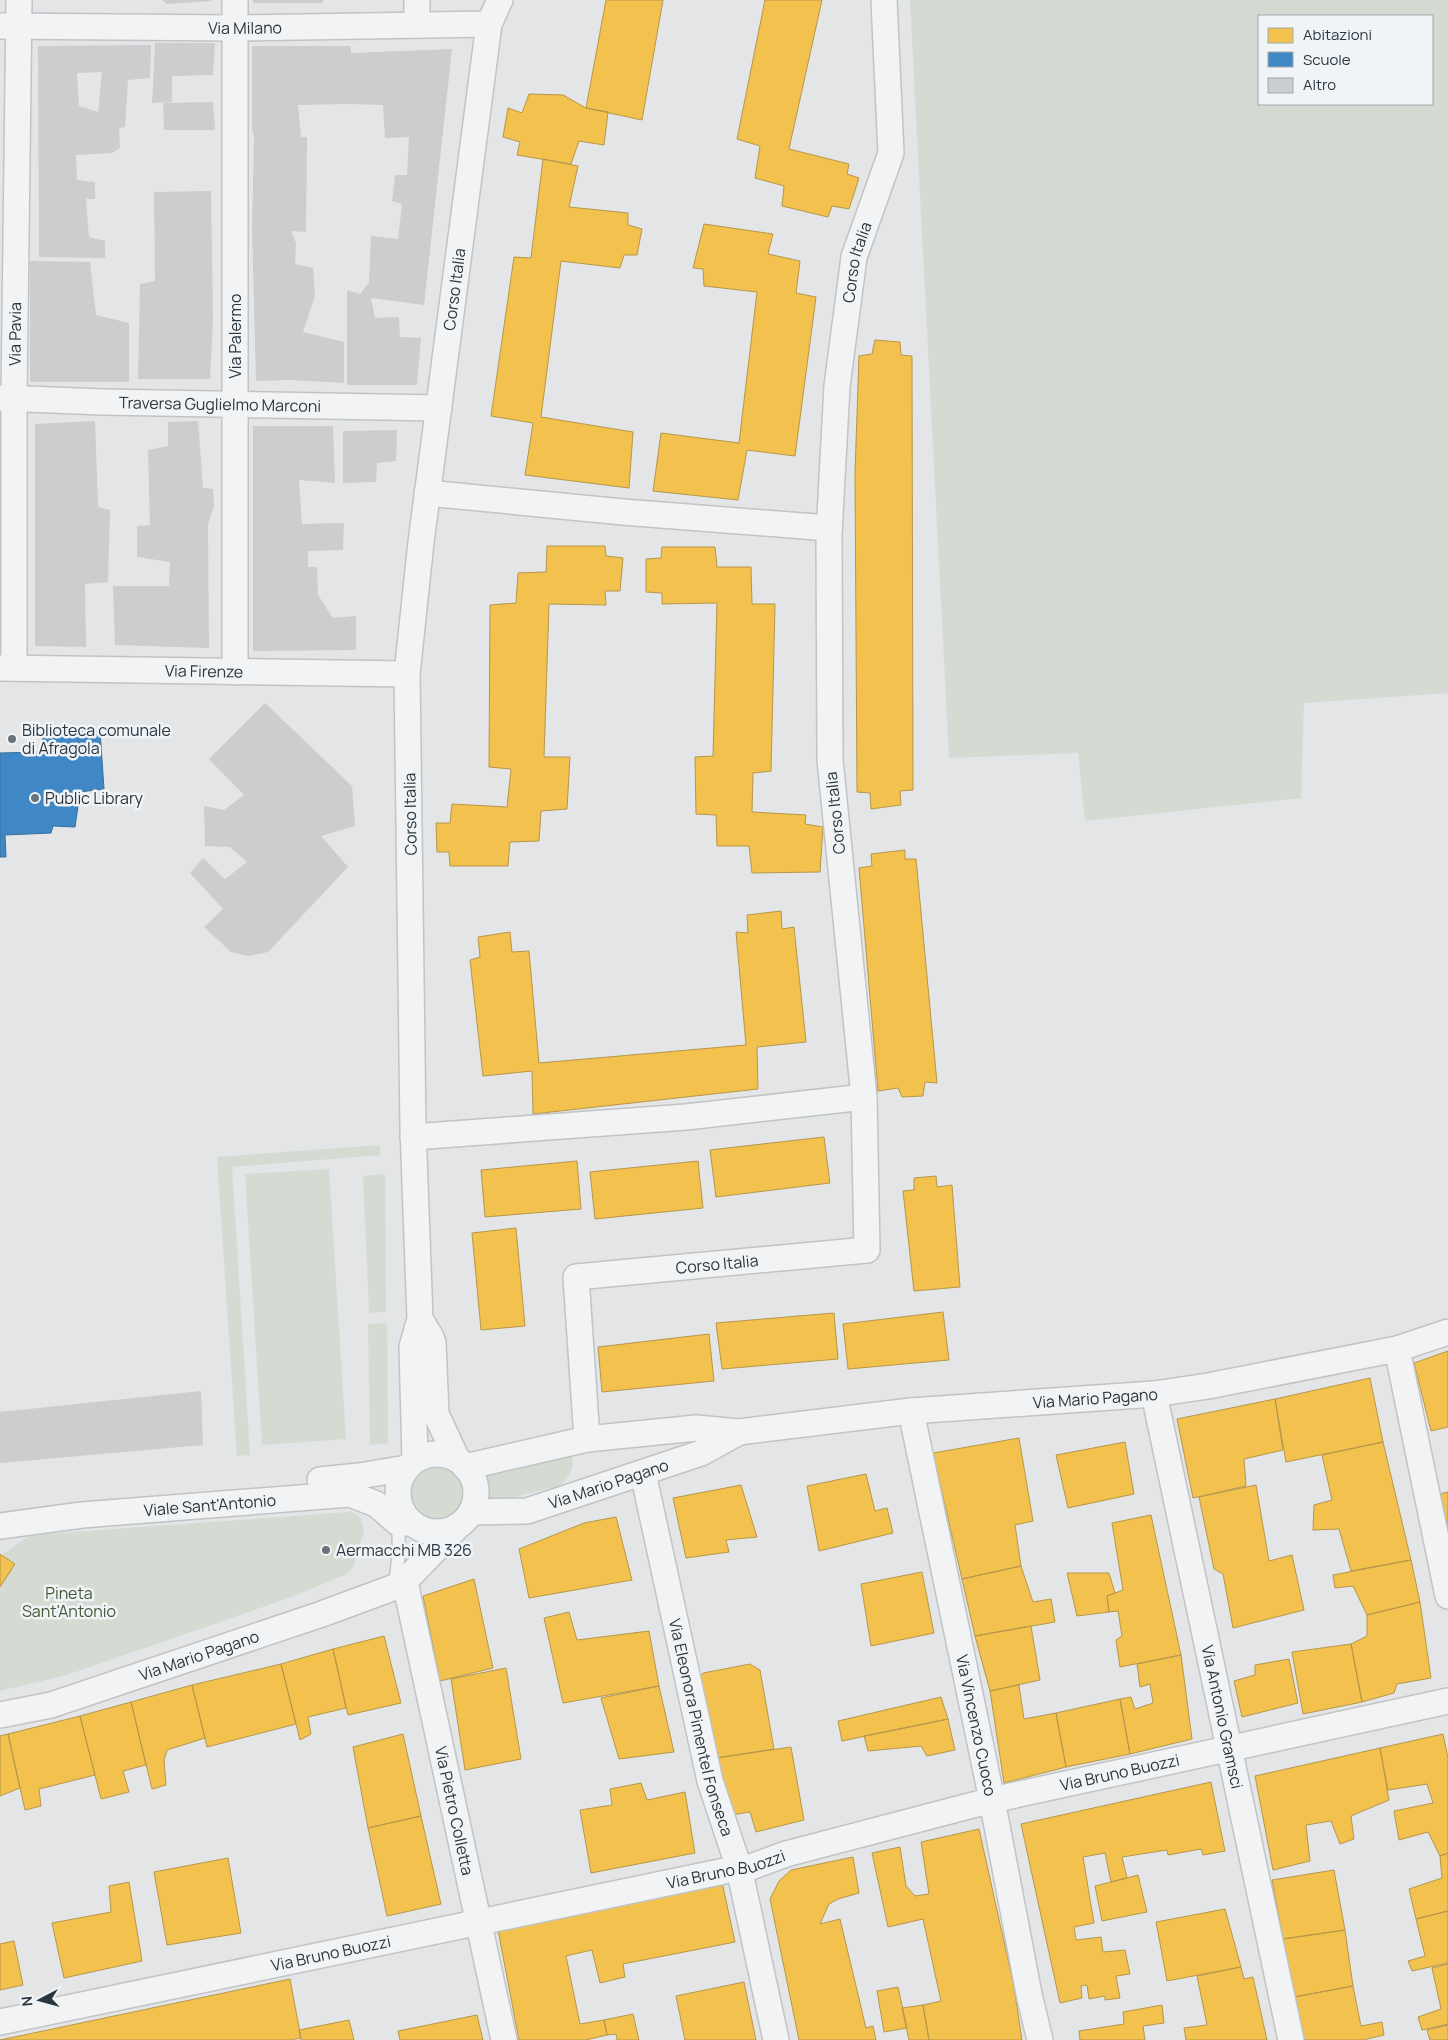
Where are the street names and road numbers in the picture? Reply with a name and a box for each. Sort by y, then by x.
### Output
street label: Via Milano [208,16,282,39]
street label: Corso Italia [837,219,877,304]
street label: Corso Italia [438,247,470,332]
street label: Via Palermo [224,293,246,379]
street label: Via Pavia [3,302,26,366]
street label: Traversa Guglielmo Marconi [119,391,321,417]
street label: Via Firenze [165,659,243,683]
street label: Corso Italia [820,771,850,855]
street label: Corso Italia [398,772,422,856]
street label: Corso Italia [675,1249,759,1279]
street label: Via Mario Pagano [1032,1383,1159,1413]
street label: Via Mario Pagano [546,1454,671,1514]
street label: Viale Sant'Antonio [143,1489,277,1521]
street label: Via Eleonora Pimentel Fonseca [664,1616,739,1839]
street label: Via Mario Pagano [136,1625,262,1686]
street label: Via Antonio Gramsci [1197,1643,1248,1791]
street label: Via Vincenzo Cuoco [951,1653,1002,1798]
street label: Via Pietro Colletta [430,1744,479,1877]
street label: Via Bruno Buozzi [1058,1749,1181,1796]
street label: Via Bruno Buozzi [665,1844,788,1894]
street label: Via Bruno Buozzi [269,1930,393,1976]

